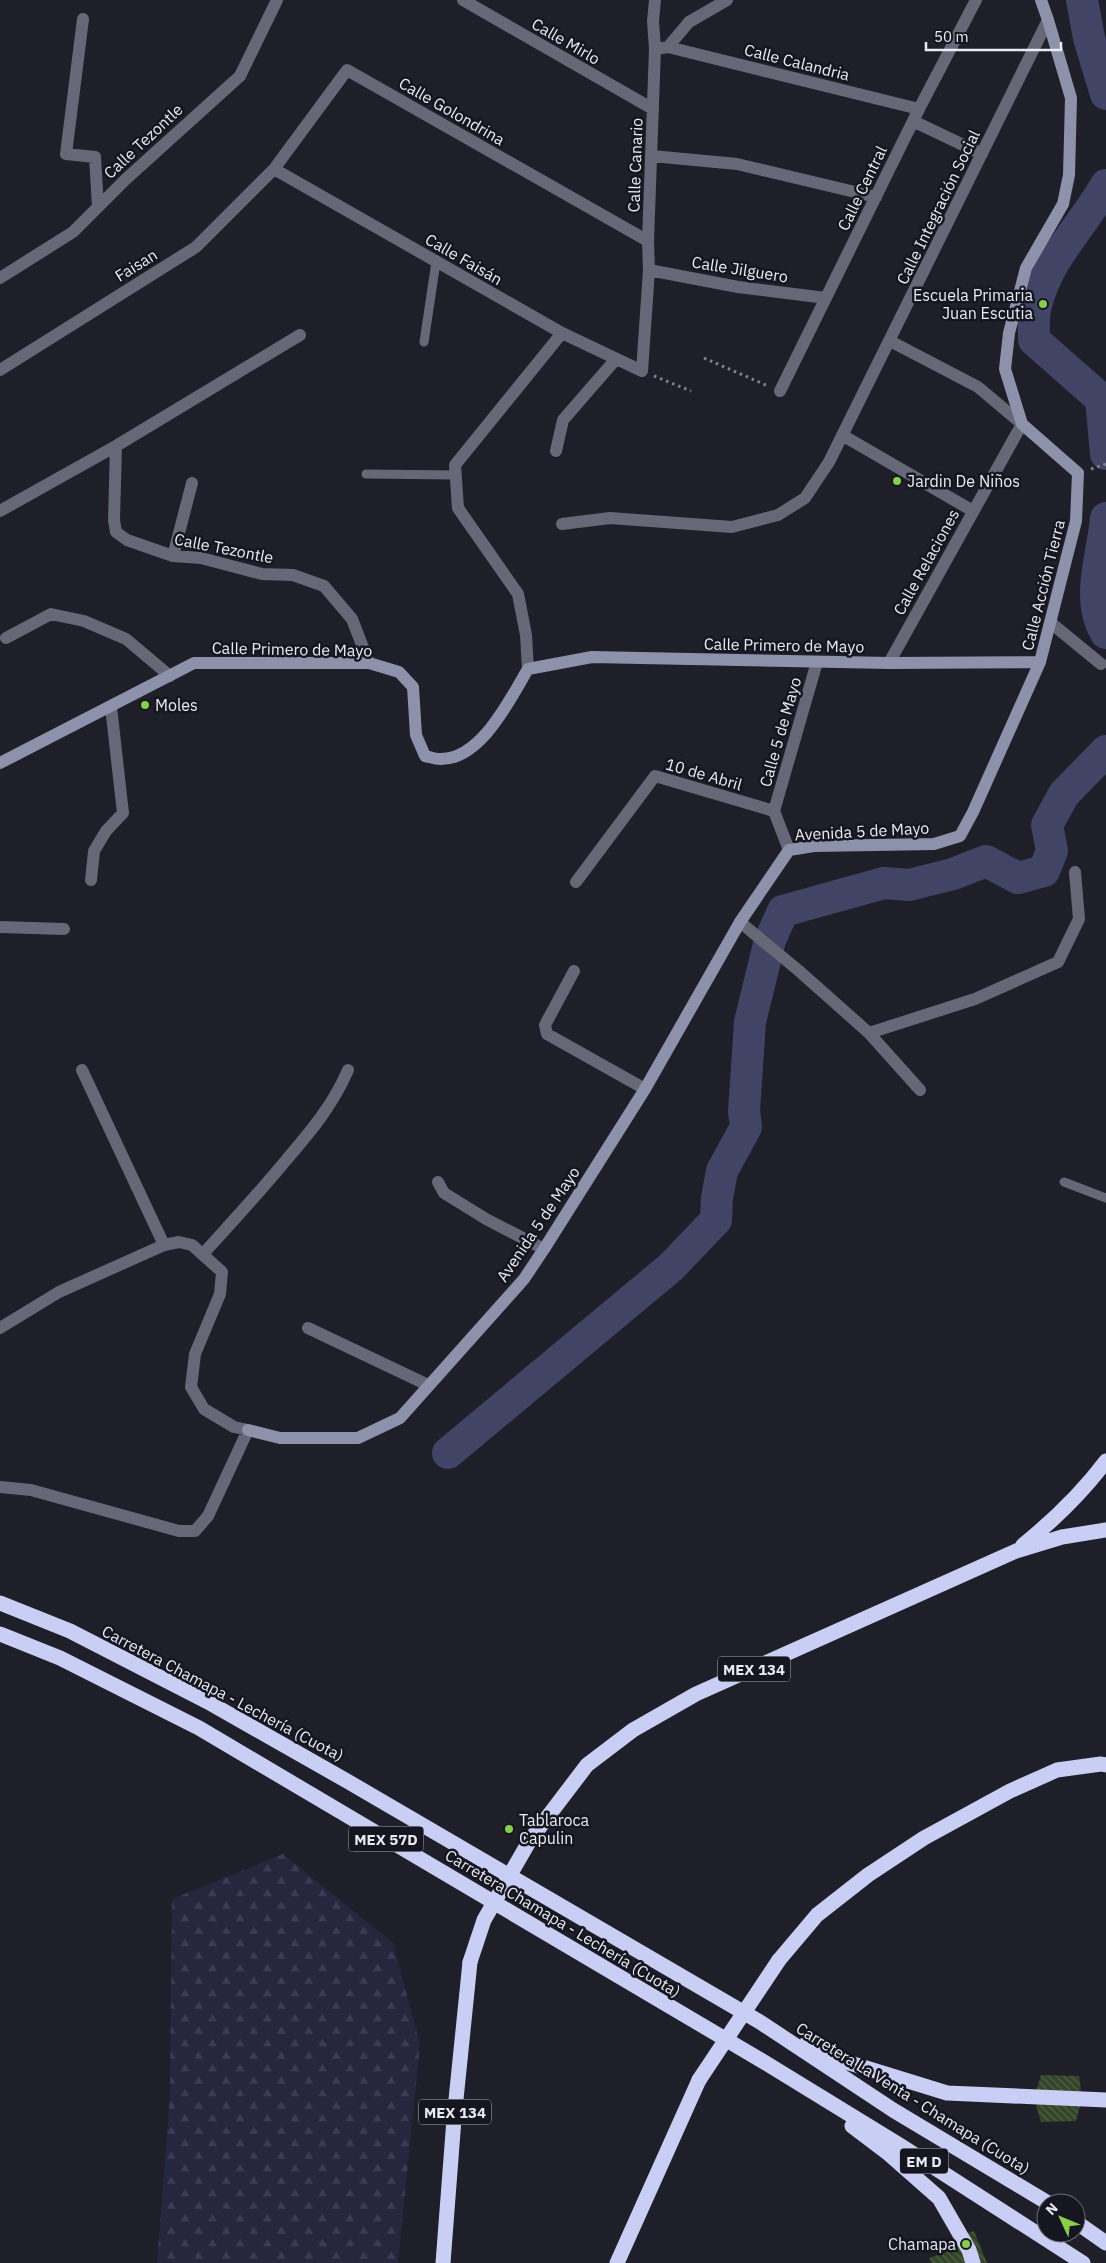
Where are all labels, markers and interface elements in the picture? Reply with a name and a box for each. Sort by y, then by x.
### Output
street label: Calle Mirlo [528,13,604,69]
scale bar [926,20,1061,52]
text: 50 m [934,27,969,46]
street label: Calle Calandria [742,39,852,85]
street label: Calle Golondrina [395,73,509,150]
street label: Calle Tezontle [99,99,187,183]
street label: Calle Canario [623,117,647,213]
street label: Calle Integración Social [892,126,984,288]
street label: Calle Central [833,142,891,234]
street label: Calle Faisán [422,229,506,289]
street label: Faisan [111,244,161,286]
street label: Calle Jilguero [690,252,790,286]
place label: Escuela Primaria Juan Escutia [913,285,1033,323]
marker: Escuela Primaria Juan Escutia [1037,298,1049,310]
place label: Jardin De Niños [907,471,1020,491]
marker: Jardin De Niños [891,475,903,487]
street label: Calle Relaciones [889,506,963,618]
street label: Calle Acción Tierra [1017,517,1069,652]
street label: Calle Tezontle [173,529,275,567]
street label: Calle Primero de Mayo [704,634,864,656]
street label: Calle Primero de Mayo [212,638,372,660]
street label: Calle 5 de Mayo [755,675,805,789]
place label: Moles [155,695,198,715]
marker: Moles [139,699,151,711]
street label: 10 de Abril [663,754,745,794]
street label: Avenida 5 de Mayo [794,817,930,845]
street label: Avenida 5 de Mayo [492,1163,584,1285]
street label: Carretera Chamapa - Lechería (Cuota) [99,1621,347,1765]
road number: MEX 134 [718,1656,790,1682]
place label: Tablaroca Capulin [519,1810,590,1848]
marker: Tablaroca Capulin [503,1823,515,1835]
road number: MEX 57D [348,1826,424,1852]
street label: Carretera Chamapa - Lechería (Cuota) [442,1845,684,2001]
street label: Carretera La Venta - Chamapa (Cuota) [793,2018,1033,2178]
road number: MEX 134 [419,2100,491,2124]
road number: EM D [900,2148,948,2174]
north arrow [1036,2193,1086,2243]
text: N [1042,2199,1062,2219]
place label: Chamapa [888,2234,956,2254]
marker: Chamapa [960,2238,972,2250]

